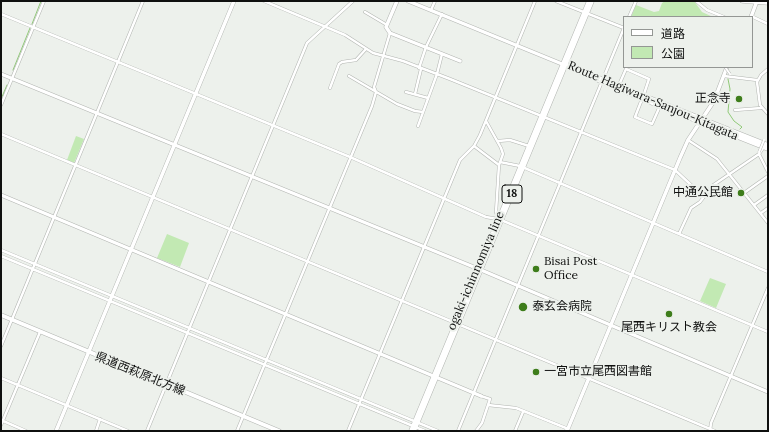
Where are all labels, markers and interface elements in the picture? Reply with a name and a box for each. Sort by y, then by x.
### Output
legend [623,16,753,68]
text: 道路 [661,26,685,41]
text: 公園 [661,46,685,61]
street label: Route Hagiwara-Sanjou-Kitagata [566,58,740,144]
place label: 正念寺 [695,92,731,106]
marker: 正念寺 [734,94,744,104]
road number: 18 [502,185,522,203]
place label: 中通公民館 [673,186,733,200]
marker: 中通公民館 [736,188,746,198]
street label: ogaki-ichinnomiya line [444,209,508,333]
place label: Bisai Post Office [544,255,597,283]
marker: Bisai Post Office [531,264,541,274]
place label: 泰玄会病院 [532,300,592,314]
marker: 泰玄会病院 [517,301,529,313]
marker: 尾西キリスト教会 [664,309,674,319]
place label: 尾西キリスト教会 [621,321,717,335]
street label: 県道西萩原北方線 [93,349,187,399]
place label: 一宮市立尾西図書館 [544,365,652,379]
marker: 一宮市立尾西図書館 [531,367,541,377]

